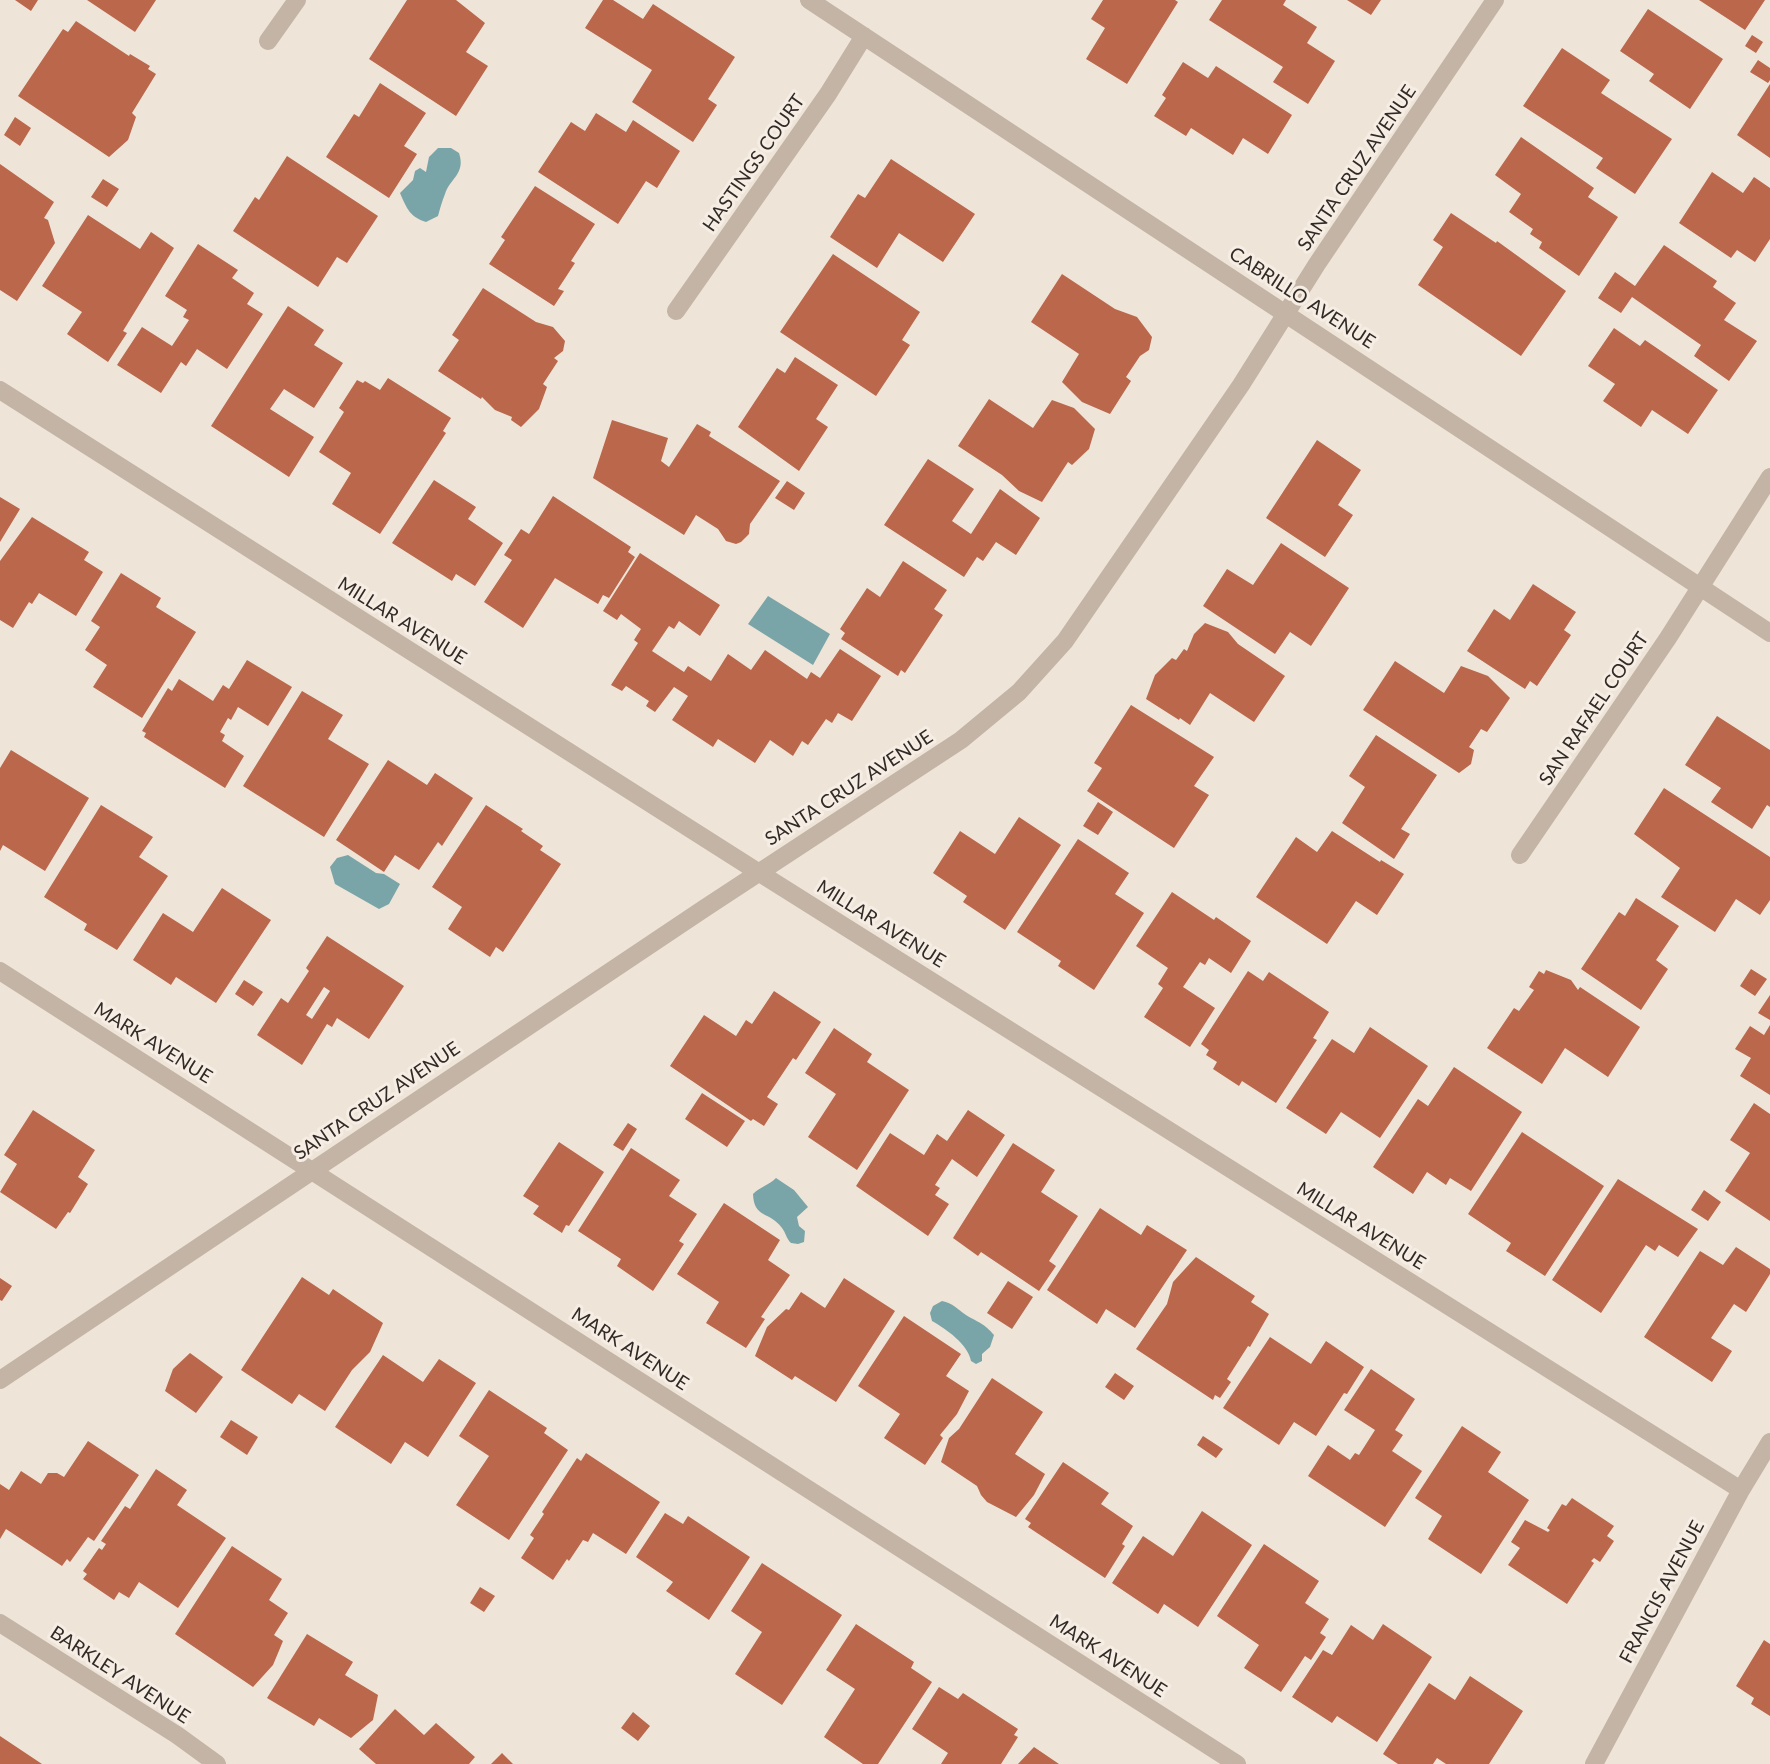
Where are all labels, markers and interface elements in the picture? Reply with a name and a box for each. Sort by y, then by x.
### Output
street label: SANTA CRUZ AVENUE [1293,81,1421,255]
street label: HASTINGS COURT [698,90,810,236]
street label: CABRILLO AVENUE [1225,242,1379,354]
street label: MILLAR AVENUE [334,572,470,670]
street label: SAN RAFAEL COURT [1534,628,1654,790]
street label: SANTA CRUZ AVENUE [761,725,937,851]
street label: MILLAR AVENUE [813,875,949,973]
street label: MARK AVENUE [90,998,216,1088]
street label: SANTA CRUZ AVENUE [290,1037,464,1165]
street label: MILLAR AVENUE [1293,1177,1429,1275]
street label: MARK AVENUE [567,1303,693,1395]
street label: FRANCIS AVENUE [1615,1517,1709,1667]
street label: MARK AVENUE [1045,1610,1171,1702]
street label: BARKLEY AVENUE [46,1621,194,1729]

